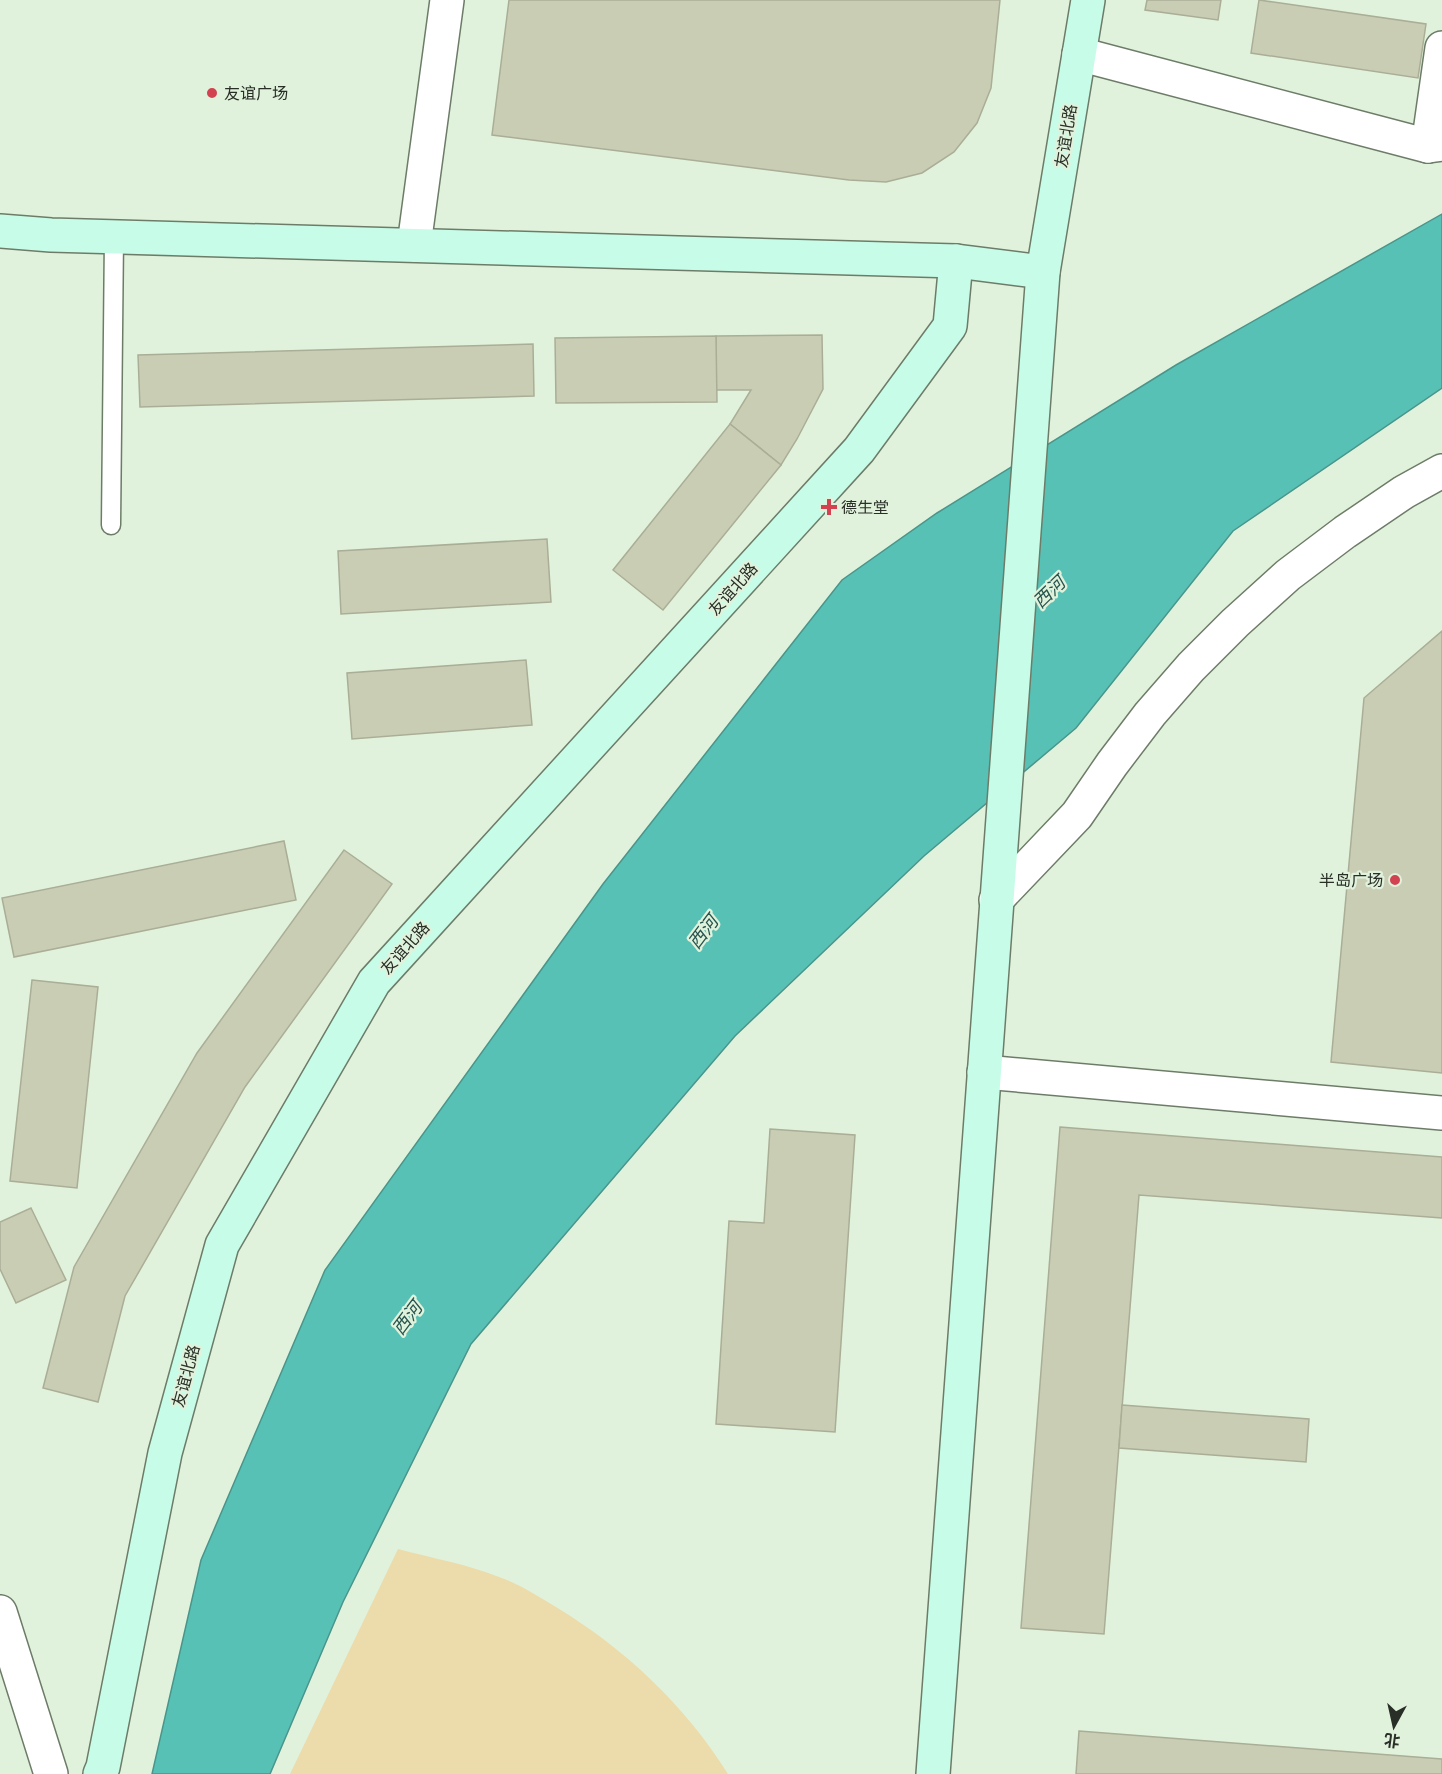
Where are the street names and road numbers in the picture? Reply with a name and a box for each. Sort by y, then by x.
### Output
street label: 友谊北路 [1052,103,1080,169]
street label: 友谊北路 [705,559,761,619]
street label: 友谊北路 [377,918,433,978]
street label: 友谊北路 [169,1343,203,1409]

